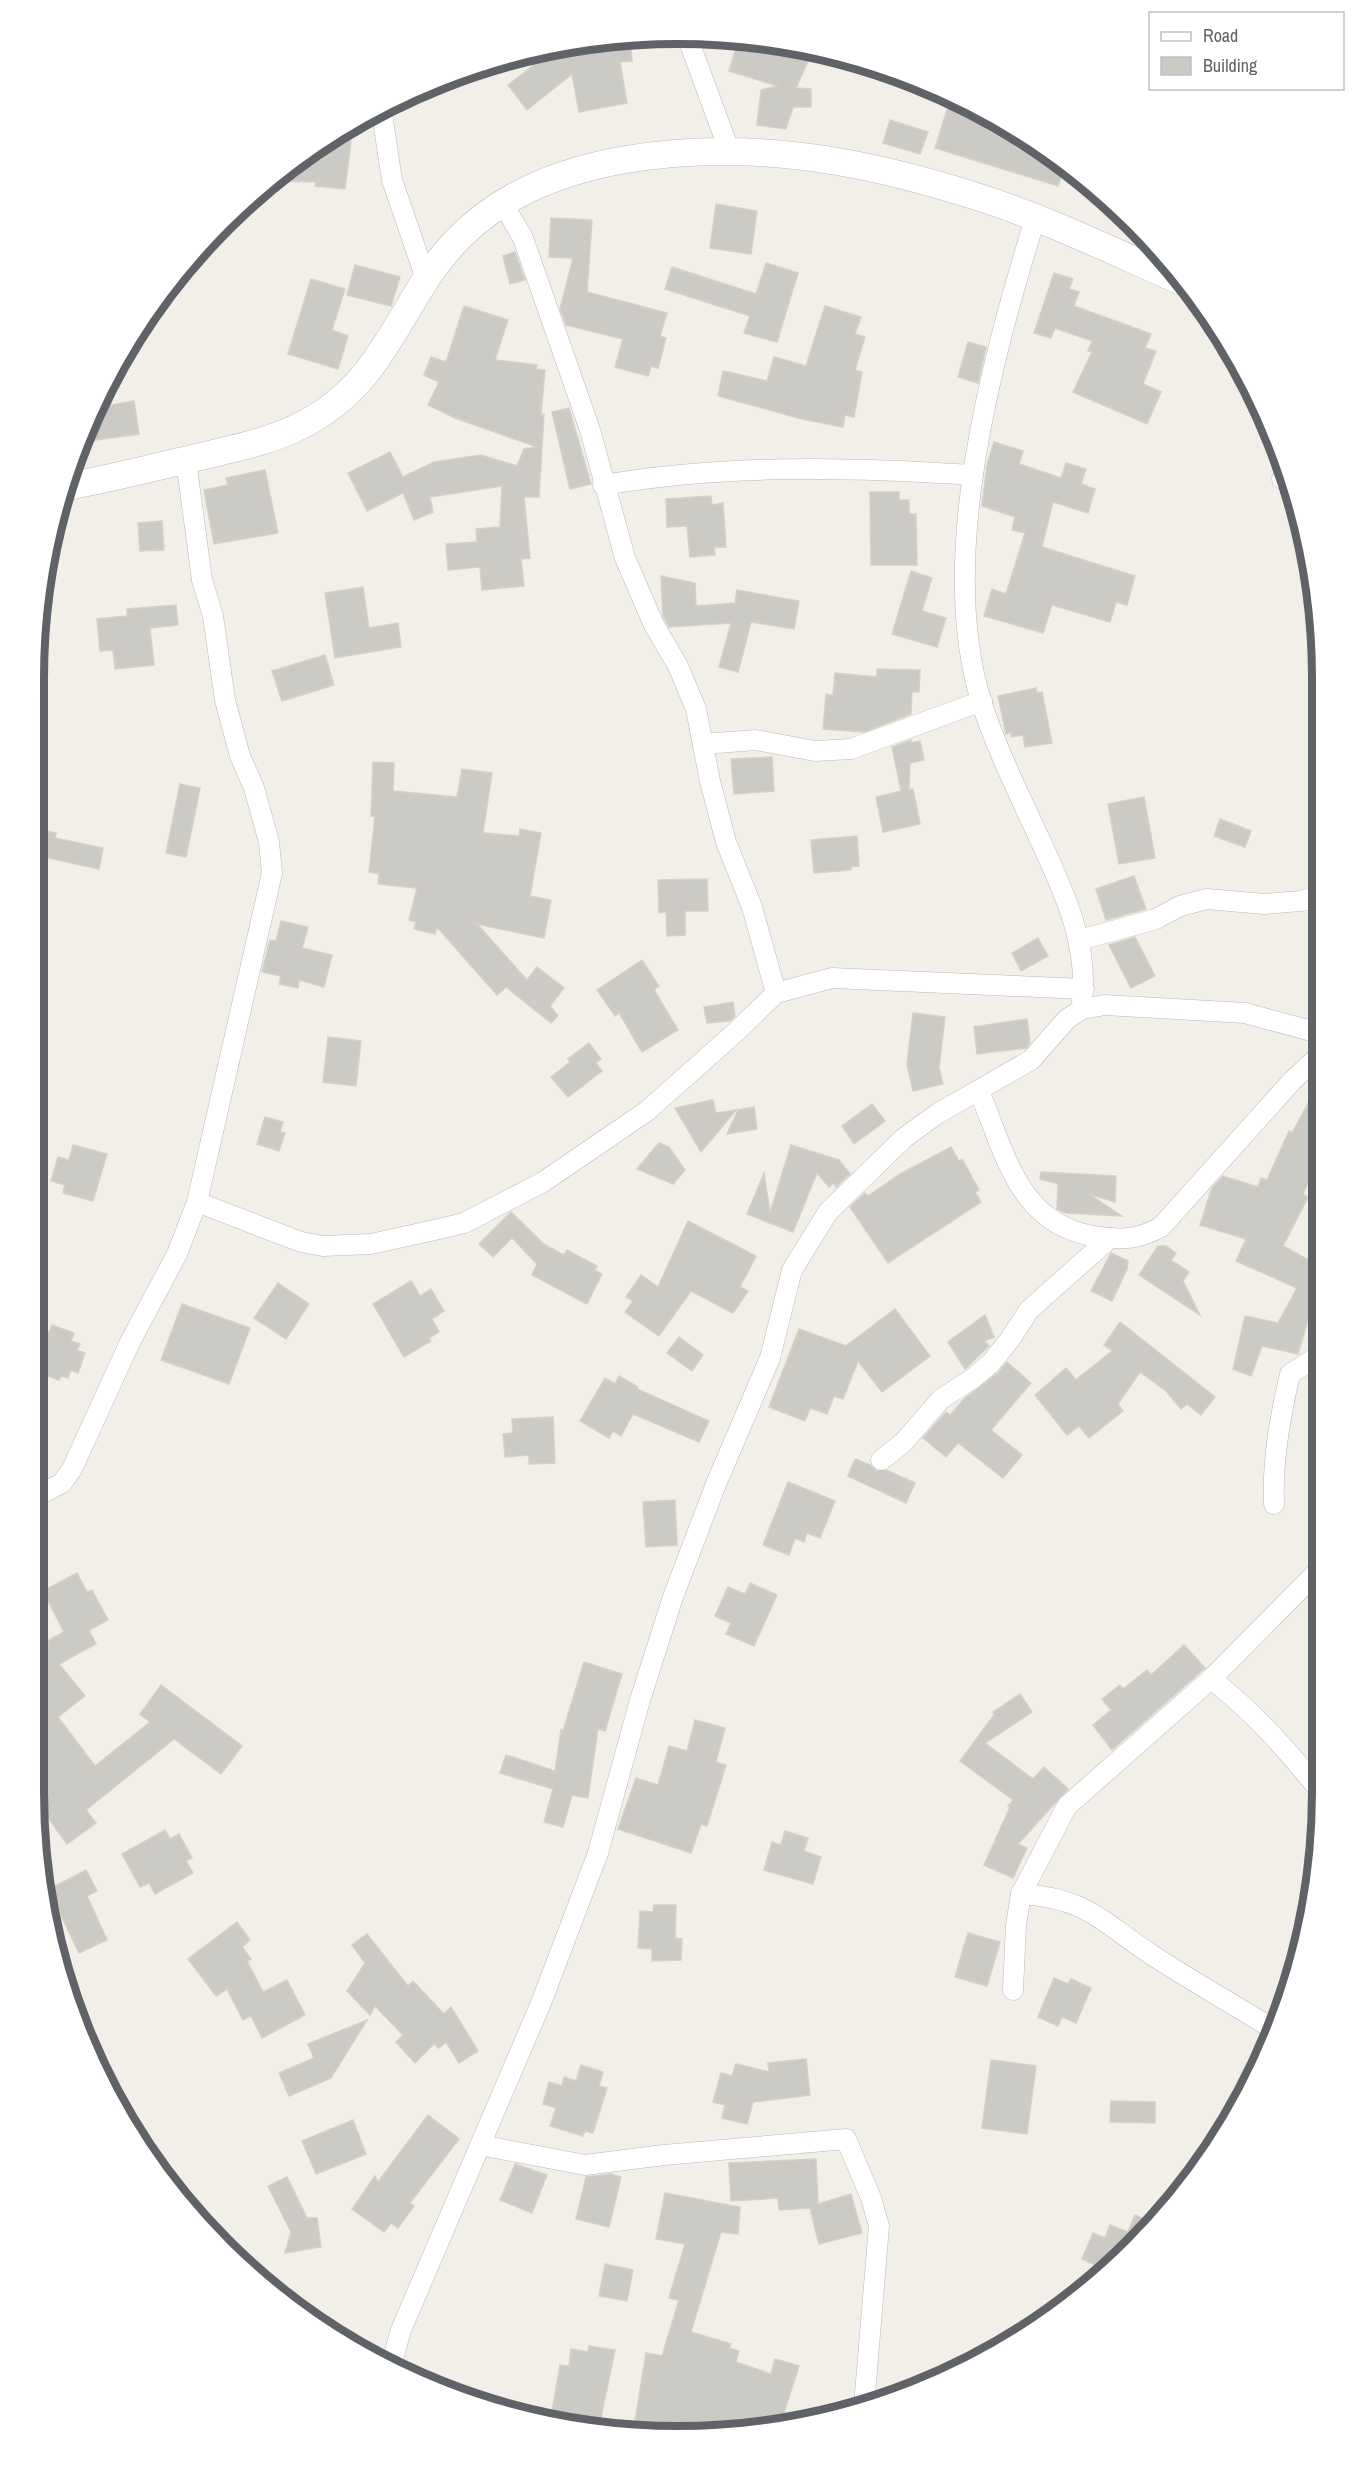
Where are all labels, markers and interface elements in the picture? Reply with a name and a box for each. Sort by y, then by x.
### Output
legend [1149,12,1344,90]
text: Road [1203,23,1238,48]
text: Building [1203,53,1258,78]

